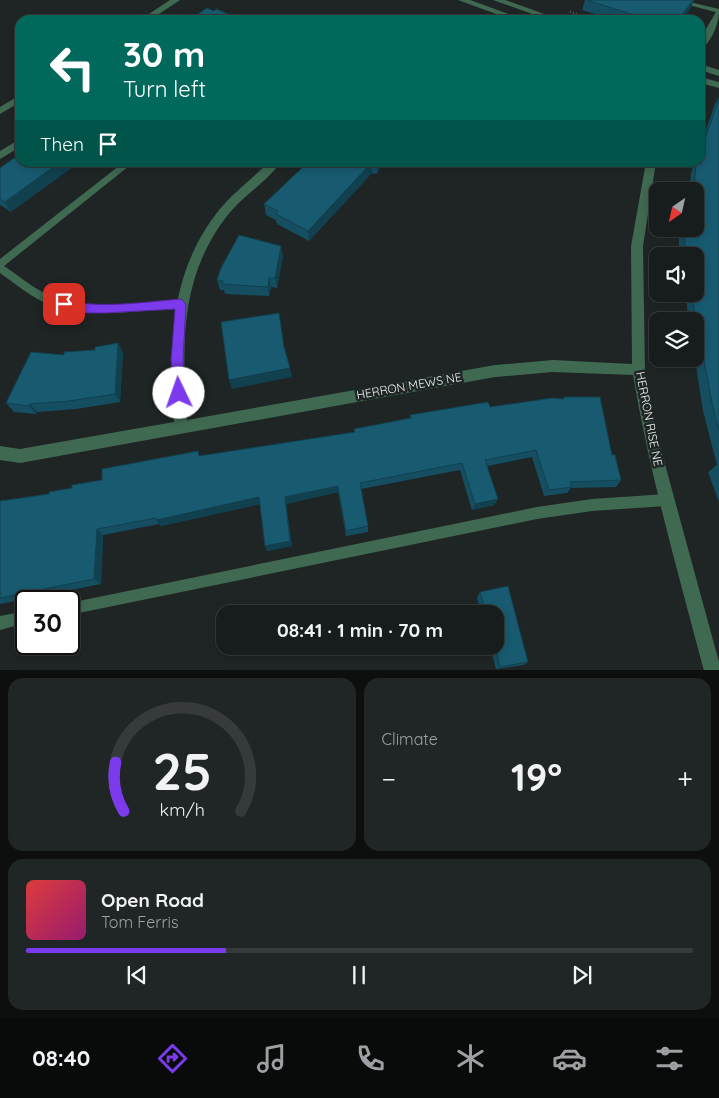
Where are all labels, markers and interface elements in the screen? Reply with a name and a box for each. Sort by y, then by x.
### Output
text: 30 m [123,32,205,76]
icon: left [40,35,105,100]
text: Turn left [123,75,206,103]
icon: arrive [94,130,122,158]
text: Then [40,132,84,156]
north arrow [649,182,704,238]
map controls [649,182,704,367]
button: sound [649,247,704,302]
pin [43,283,85,325]
icon: arrive [50,290,78,318]
button: layers [649,312,704,367]
position arrow [152,366,204,418]
street label: HERRON MEWS NE [355,369,463,402]
street label: HERRON RISE NE [633,370,666,468]
speed limit sign: 30 [15,590,80,655]
text: 08:41 · 1 min · 70 m [277,618,443,642]
text: Climate [382,729,438,749]
text: 25 [152,738,212,803]
text: 19° [511,753,562,801]
text: − [382,761,396,796]
text: + [677,761,693,796]
text: km/h [159,798,204,820]
text: Open Road [101,888,204,912]
text: Tom Ferris [101,912,178,932]
icon: previous [123,961,151,989]
icon: pause [345,961,373,989]
icon: next [568,961,596,989]
icon: directions [155,1041,190,1076]
icon: music [254,1041,289,1076]
icon: phone [353,1041,388,1076]
icon: climate [453,1041,488,1076]
icon: car [552,1041,587,1076]
icon: filters [652,1041,687,1076]
text: 08:40 [32,1044,90,1072]

